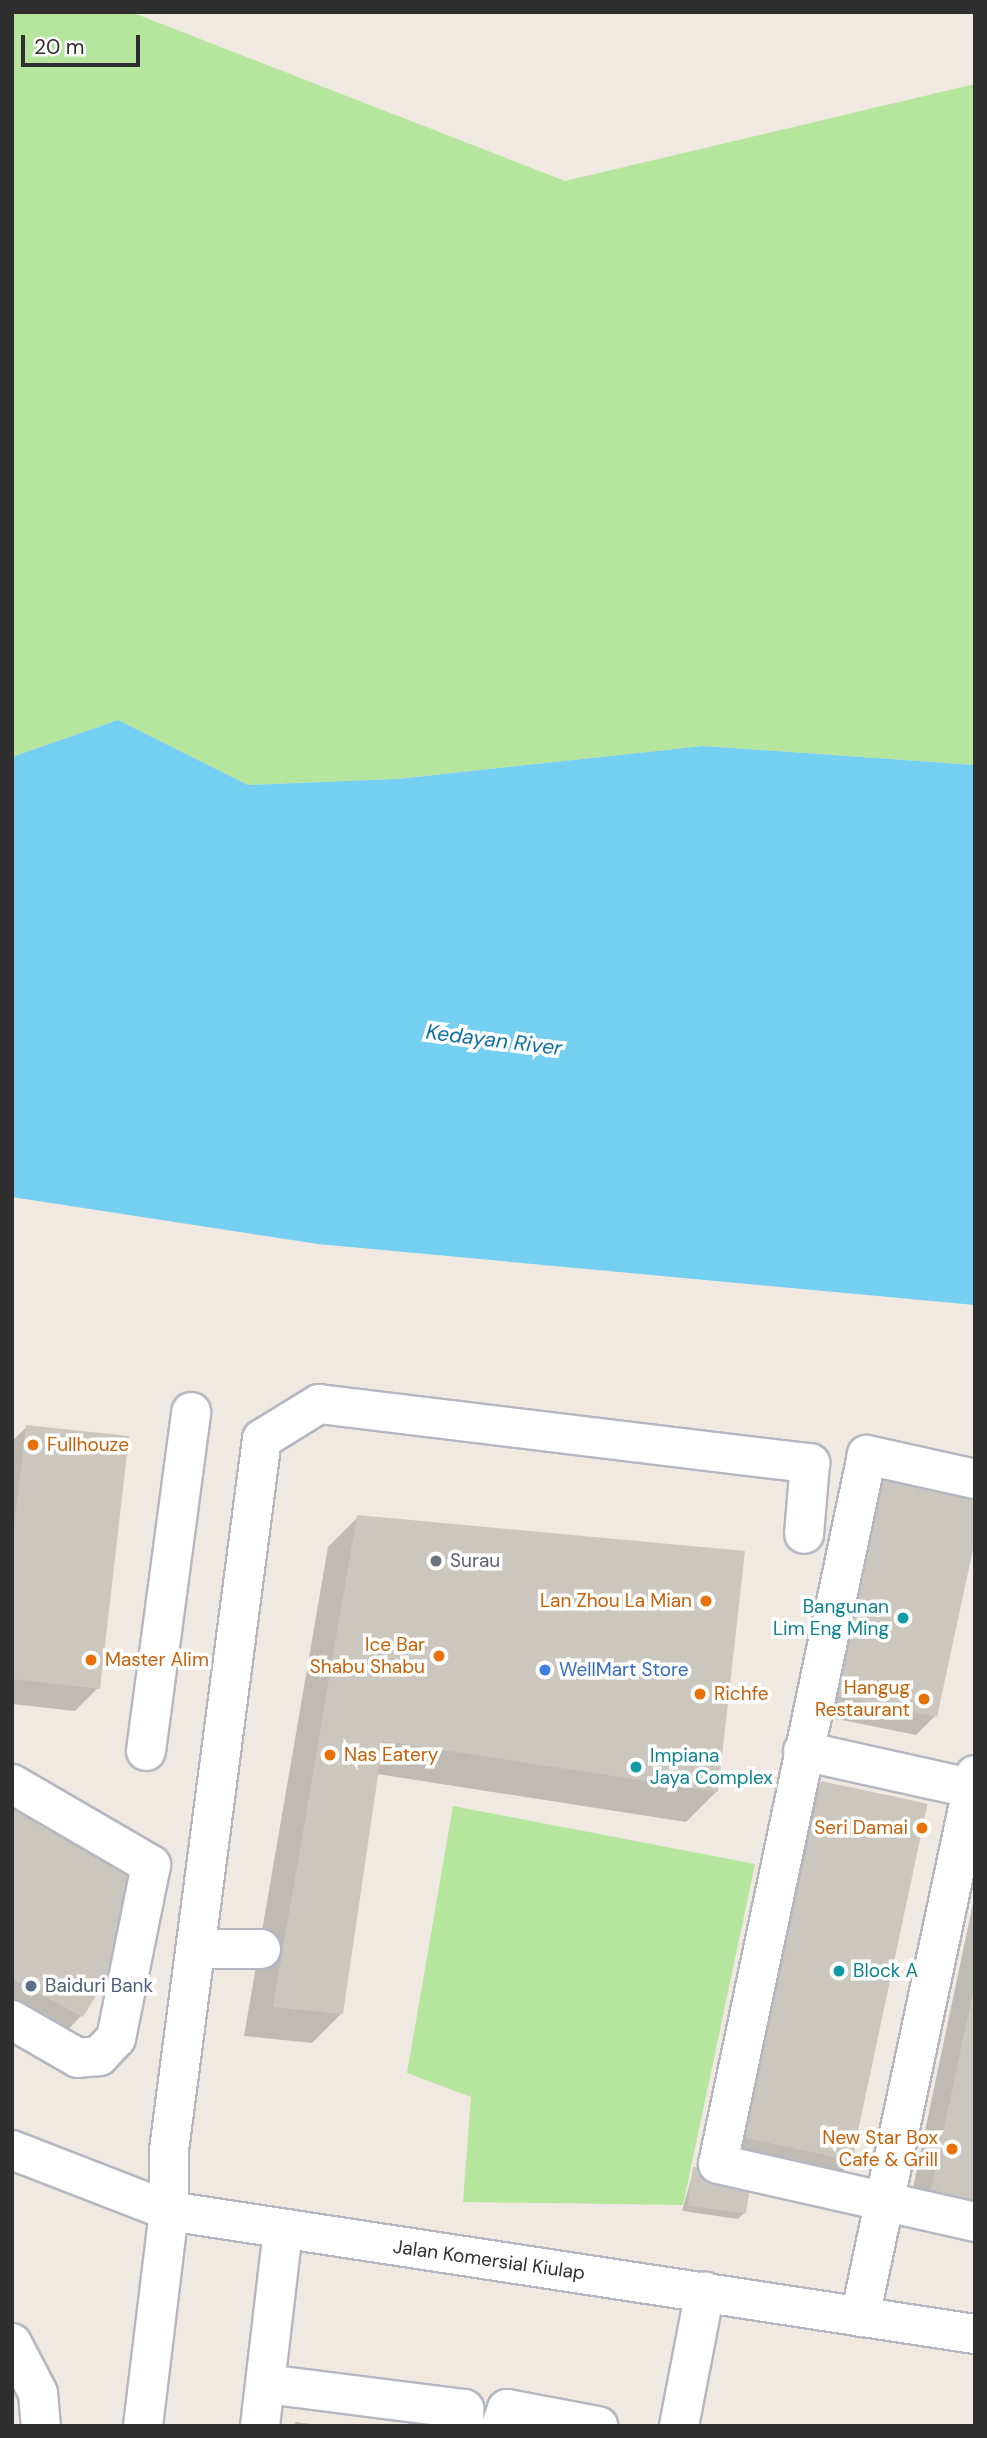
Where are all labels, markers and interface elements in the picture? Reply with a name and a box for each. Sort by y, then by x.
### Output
scale bar [24,21,144,65]
text: 20 m [34,33,85,61]
water label: Kedayan River [425,1019,563,1061]
place label: Fullhouze [47,1434,129,1456]
marker: Fullhouze [25,1437,41,1453]
place label: Surau [450,1550,500,1572]
marker: Surau [428,1553,444,1569]
place label: Lan Zhou La Mian [540,1590,692,1612]
marker: Lan Zhou La Mian [698,1593,714,1609]
place label: Bangunan Lim Eng Ming [773,1596,889,1640]
marker: Bangunan Lim Eng Ming [895,1610,911,1626]
place label: Ice Bar Shabu Shabu [310,1634,425,1678]
marker: Ice Bar Shabu Shabu [431,1648,447,1664]
place label: Master Alim [105,1649,209,1671]
marker: Master Alim [83,1652,99,1668]
place label: WellMart Store [559,1659,688,1681]
marker: WellMart Store [537,1662,553,1678]
place label: Hangug Restaurant [815,1677,910,1721]
place label: Richfe [714,1683,769,1705]
marker: Richfe [692,1686,708,1702]
marker: Hangug Restaurant [916,1691,932,1707]
place label: Nas Eatery [344,1744,438,1766]
place label: Impiana Jaya Complex [650,1745,773,1789]
marker: Nas Eatery [322,1747,338,1763]
marker: Impiana Jaya Complex [628,1759,644,1775]
place label: Seri Damai [814,1817,908,1839]
marker: Seri Damai [914,1820,930,1836]
place label: Block A [853,1960,918,1982]
marker: Block A [831,1963,847,1979]
place label: Baiduri Bank [45,1975,153,1997]
marker: Baiduri Bank [23,1978,39,1994]
place label: New Star Box Cafe & Grill [822,2127,938,2171]
marker: New Star Box Cafe & Grill [944,2141,960,2157]
street label: Jalan Komersial Kiulap [392,2235,586,2285]

